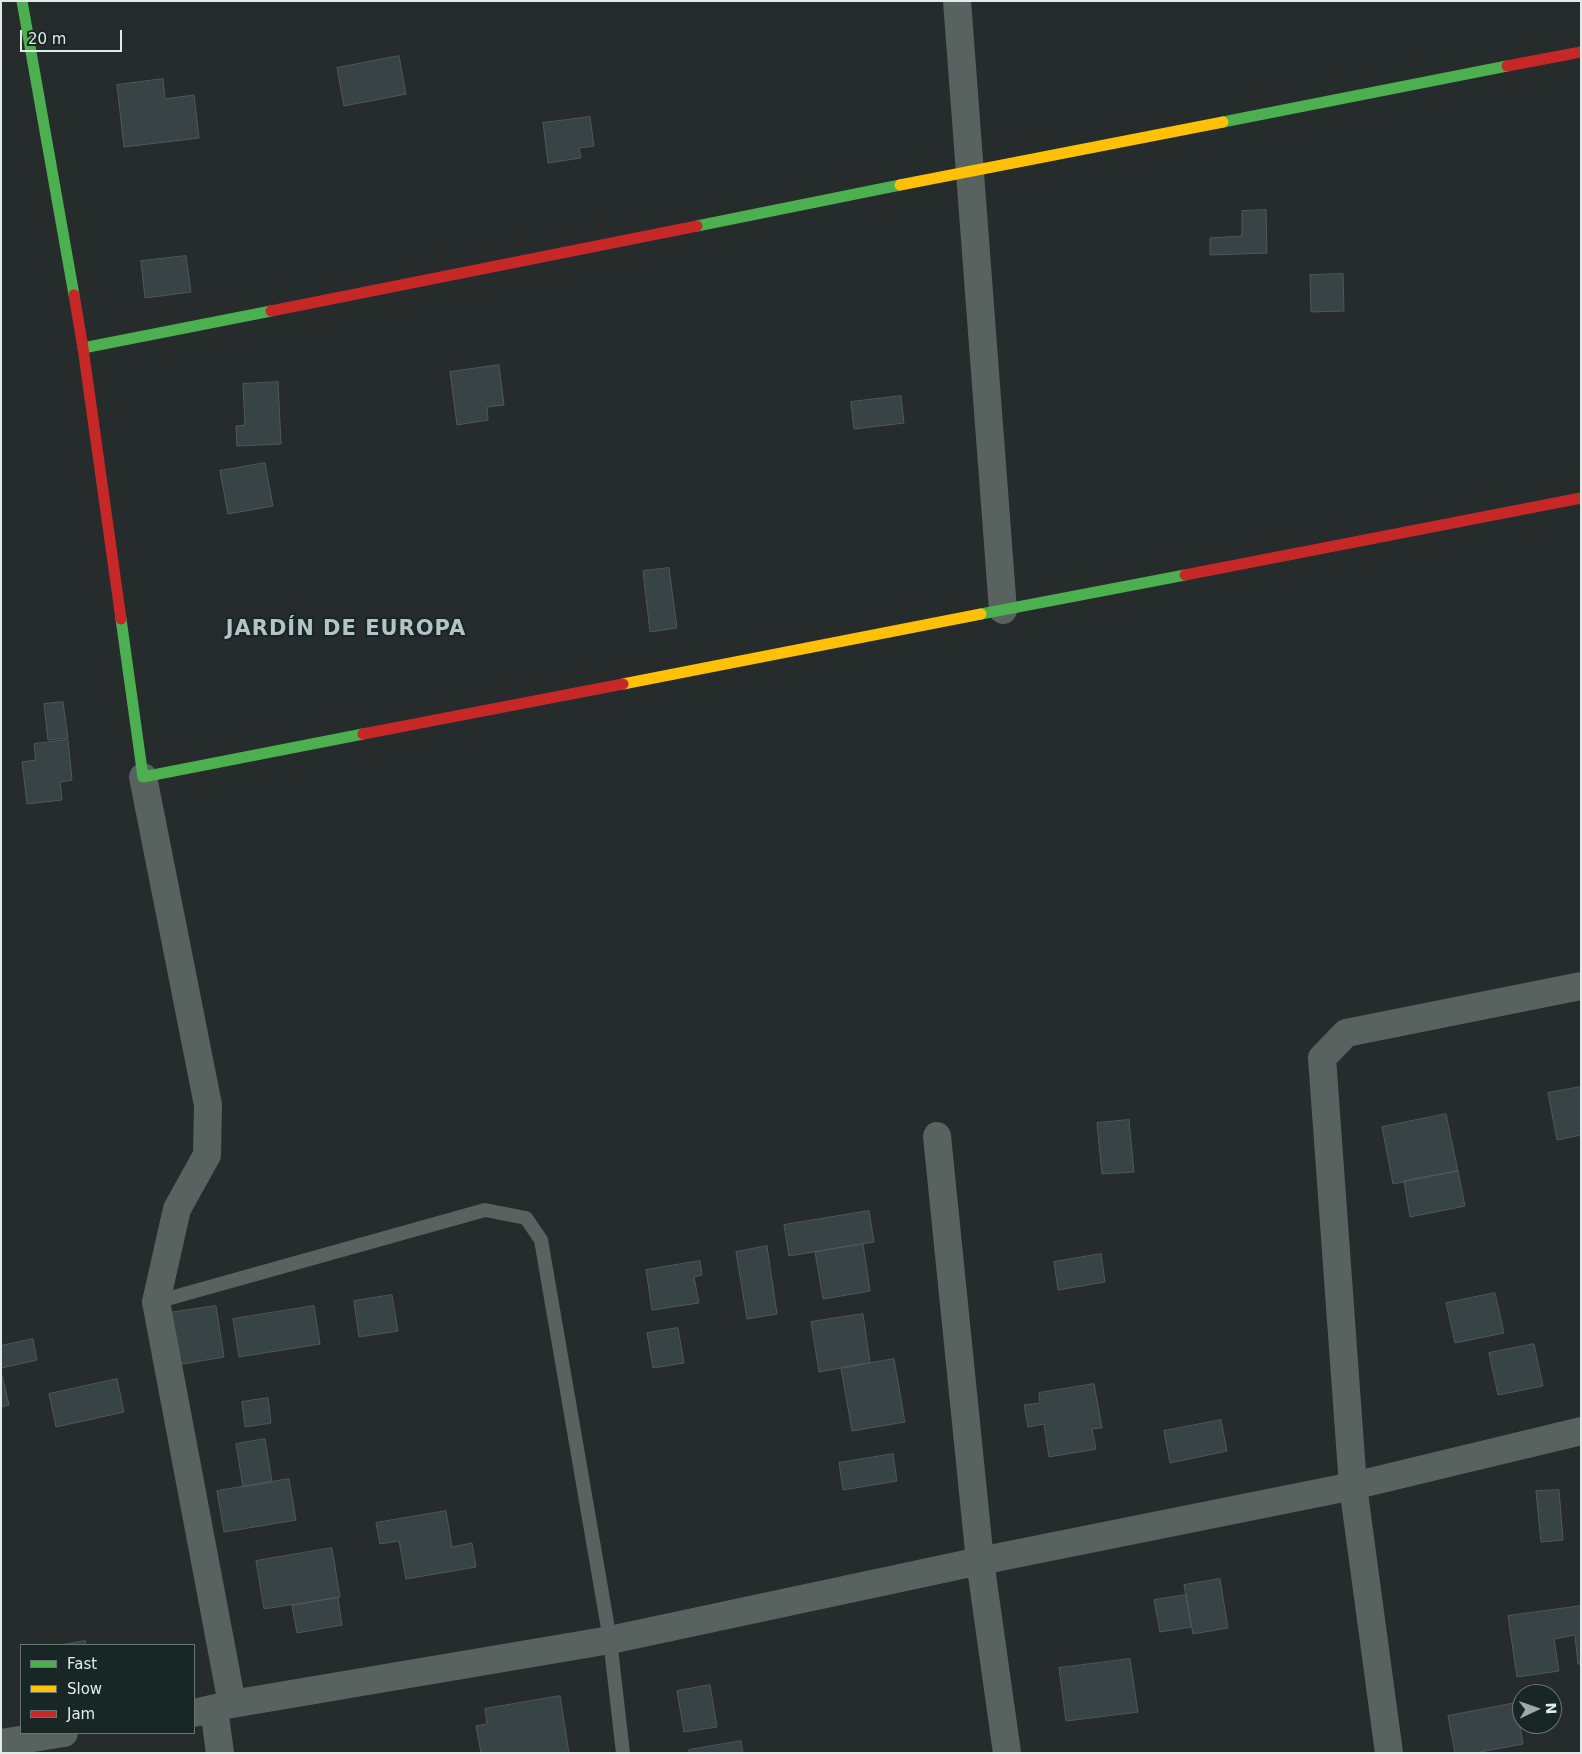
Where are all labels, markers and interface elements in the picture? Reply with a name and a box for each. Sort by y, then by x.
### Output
scale bar [22,20,125,52]
text: 20 m [28,30,66,48]
district label: JARDÍN DE EUROPA [224,617,468,643]
legend [20,1644,195,1734]
text: Fast [67,1655,97,1673]
text: Slow [67,1680,102,1698]
north arrow [1512,1684,1562,1734]
text: N [1543,1702,1559,1715]
text: Jam [67,1705,95,1723]

